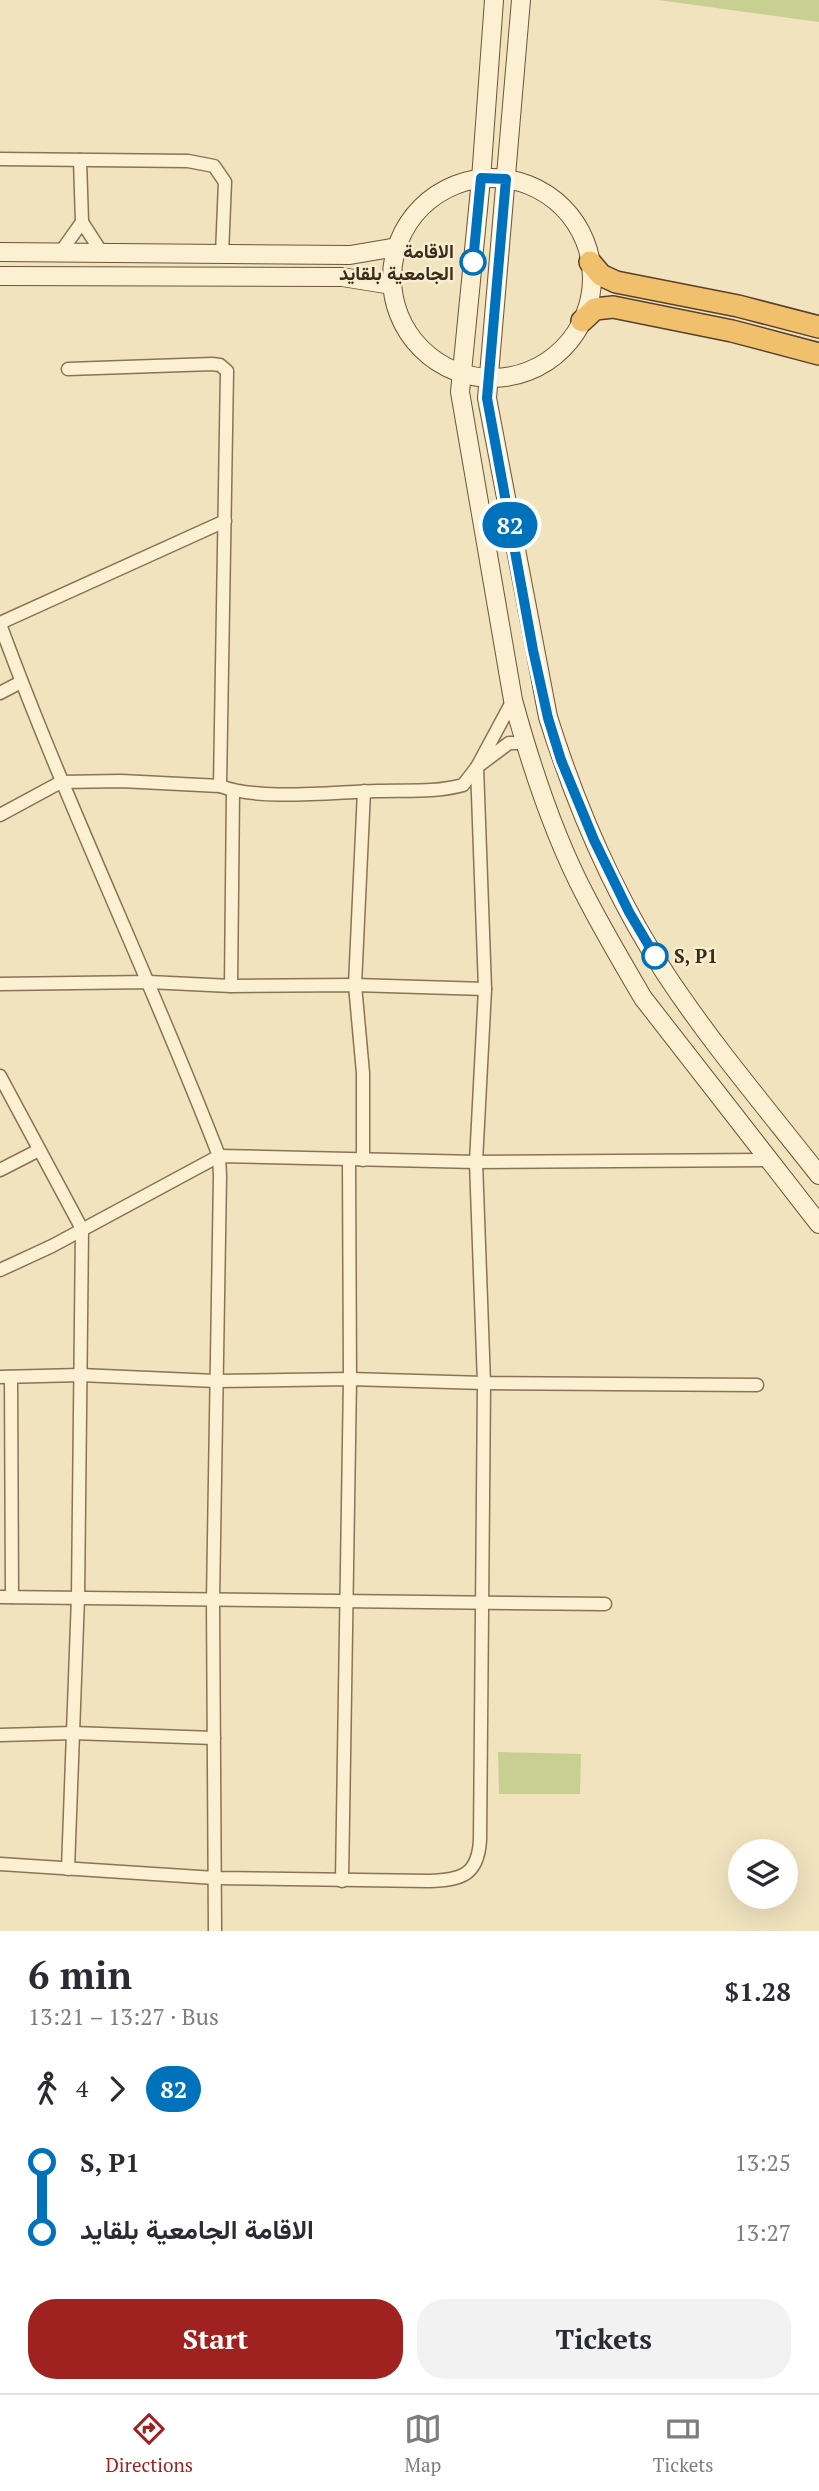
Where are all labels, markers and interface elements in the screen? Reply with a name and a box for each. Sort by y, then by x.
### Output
place label: الاقامة الجامعية بلقايد [339,238,454,285]
marker: الاقامة الجامعية بلقايد [460,249,486,275]
line badge: 82 [478,502,542,548]
text: 82 [496,509,524,541]
marker: S, P1 [642,943,668,969]
place label: S, P1 [674,943,718,968]
map controls [728,1839,798,1909]
button: layers [728,1839,798,1909]
text: 6 min [28,1950,132,2000]
text: $1.28 [725,1974,791,2008]
text: 13:21 – 13:27 · Bus [28,2001,219,2032]
icon: walk [28,2070,66,2108]
icon: forward [98,2070,136,2108]
text: 4 [76,2073,88,2104]
text: 82 [160,2073,187,2105]
text: S, P1 [80,2145,140,2179]
text: 13:25 [734,2147,791,2178]
text: الاقامة الجامعية بلقايد [80,2212,314,2246]
text: 13:27 [734,2217,791,2248]
button: Start [28,2299,403,2379]
button: Tickets [417,2299,791,2379]
tab: Directions [105,2410,193,2477]
tab: Map [404,2410,442,2477]
tab: Tickets [653,2410,714,2477]

